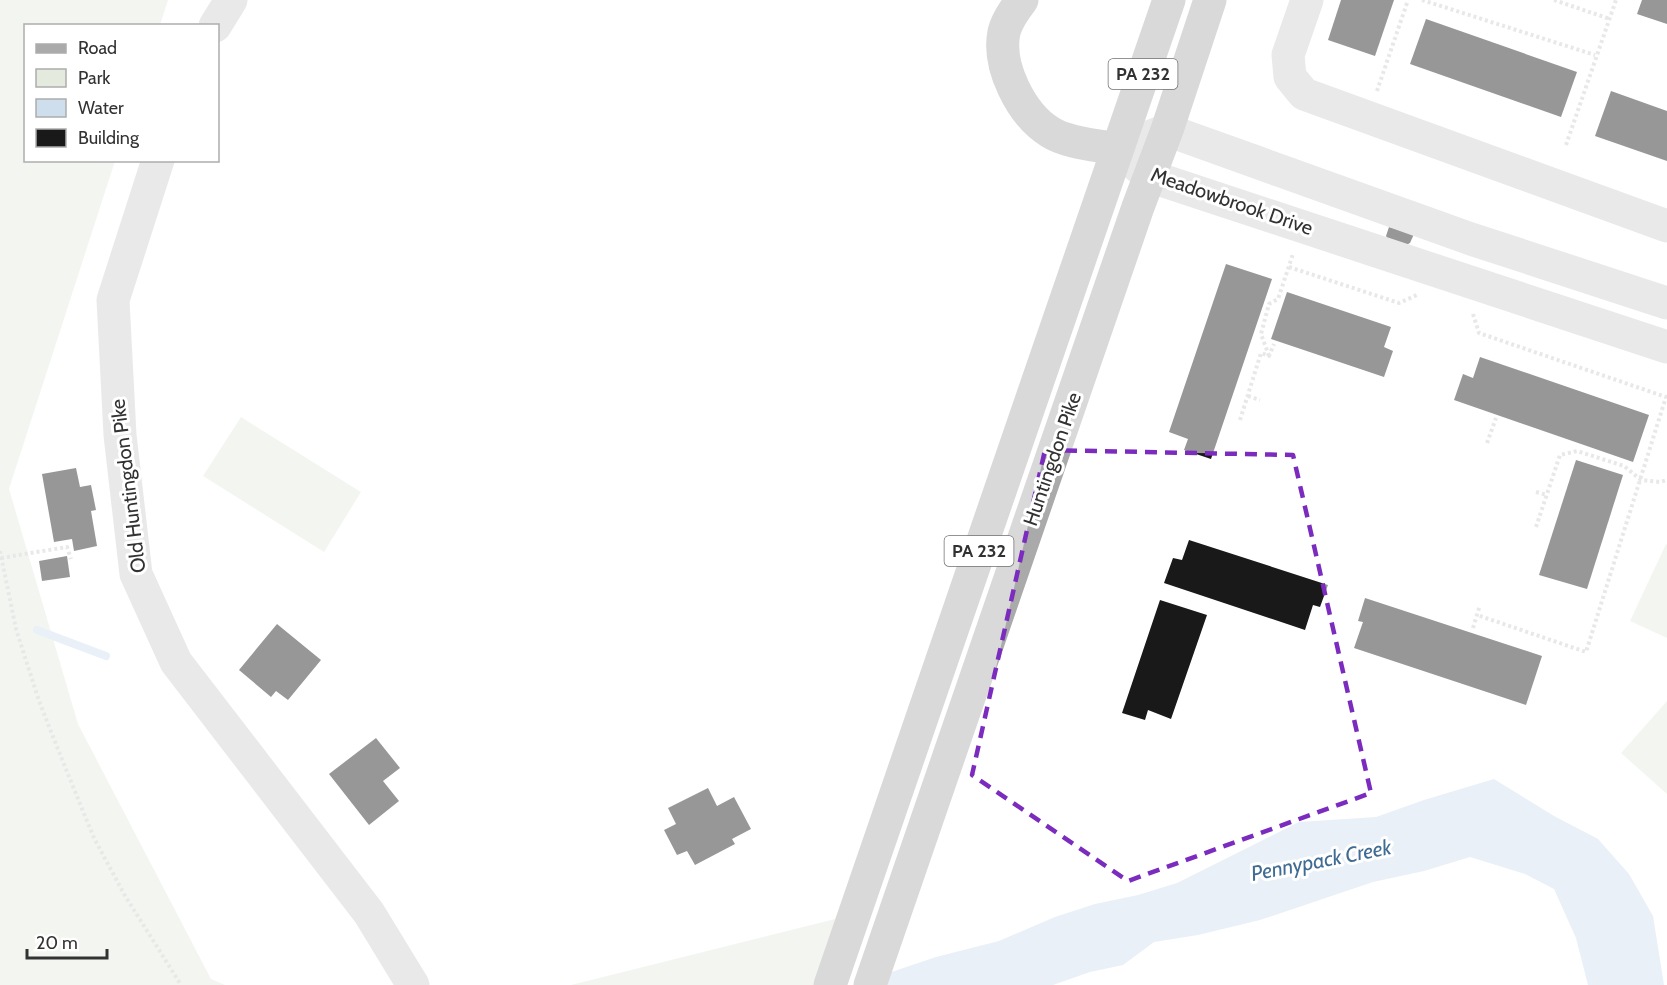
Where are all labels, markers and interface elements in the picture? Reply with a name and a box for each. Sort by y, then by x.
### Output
legend [24,24,219,162]
text: Road [78,37,117,59]
road number: PA 232 [1108,59,1178,89]
text: Park [78,67,111,89]
text: Water [78,97,124,119]
text: Building [78,127,140,149]
street label: Meadowbrook Drive [1148,162,1316,240]
street label: Huntingdon Pike [1018,389,1086,529]
street label: Old Huntingdon Pike [105,398,151,574]
road number: PA 232 [944,536,1014,566]
water label: Pennypack Creek [1249,834,1394,886]
scale bar [27,922,106,960]
text: 20 m [36,932,78,954]

